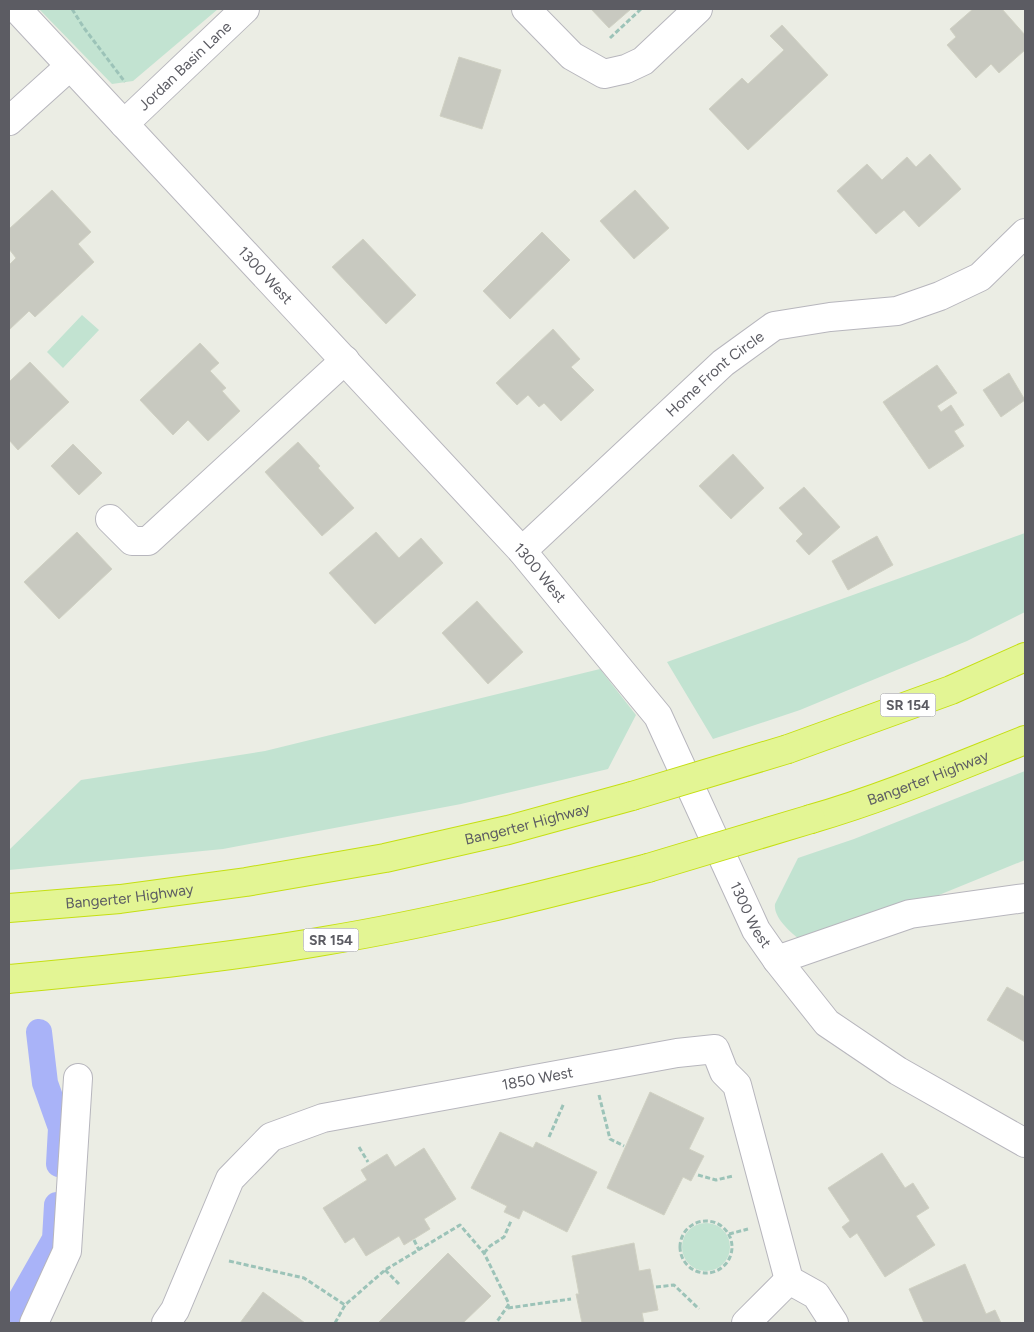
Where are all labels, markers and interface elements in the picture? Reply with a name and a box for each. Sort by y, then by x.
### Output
street label: Jordan Basin Lane [135,18,235,115]
street label: 1300 West [234,243,296,308]
street label: Home Front Circle [662,327,767,421]
street label: 1300 West [510,539,570,607]
road number: SR 154 [880,694,936,716]
street label: Bangerter Highway [865,746,991,809]
street label: Bangerter Highway [463,799,592,849]
street label: 1300 West [726,879,775,952]
street label: Bangerter Highway [65,880,195,912]
road number: SR 154 [304,928,358,952]
street label: 1850 West [500,1063,575,1094]

